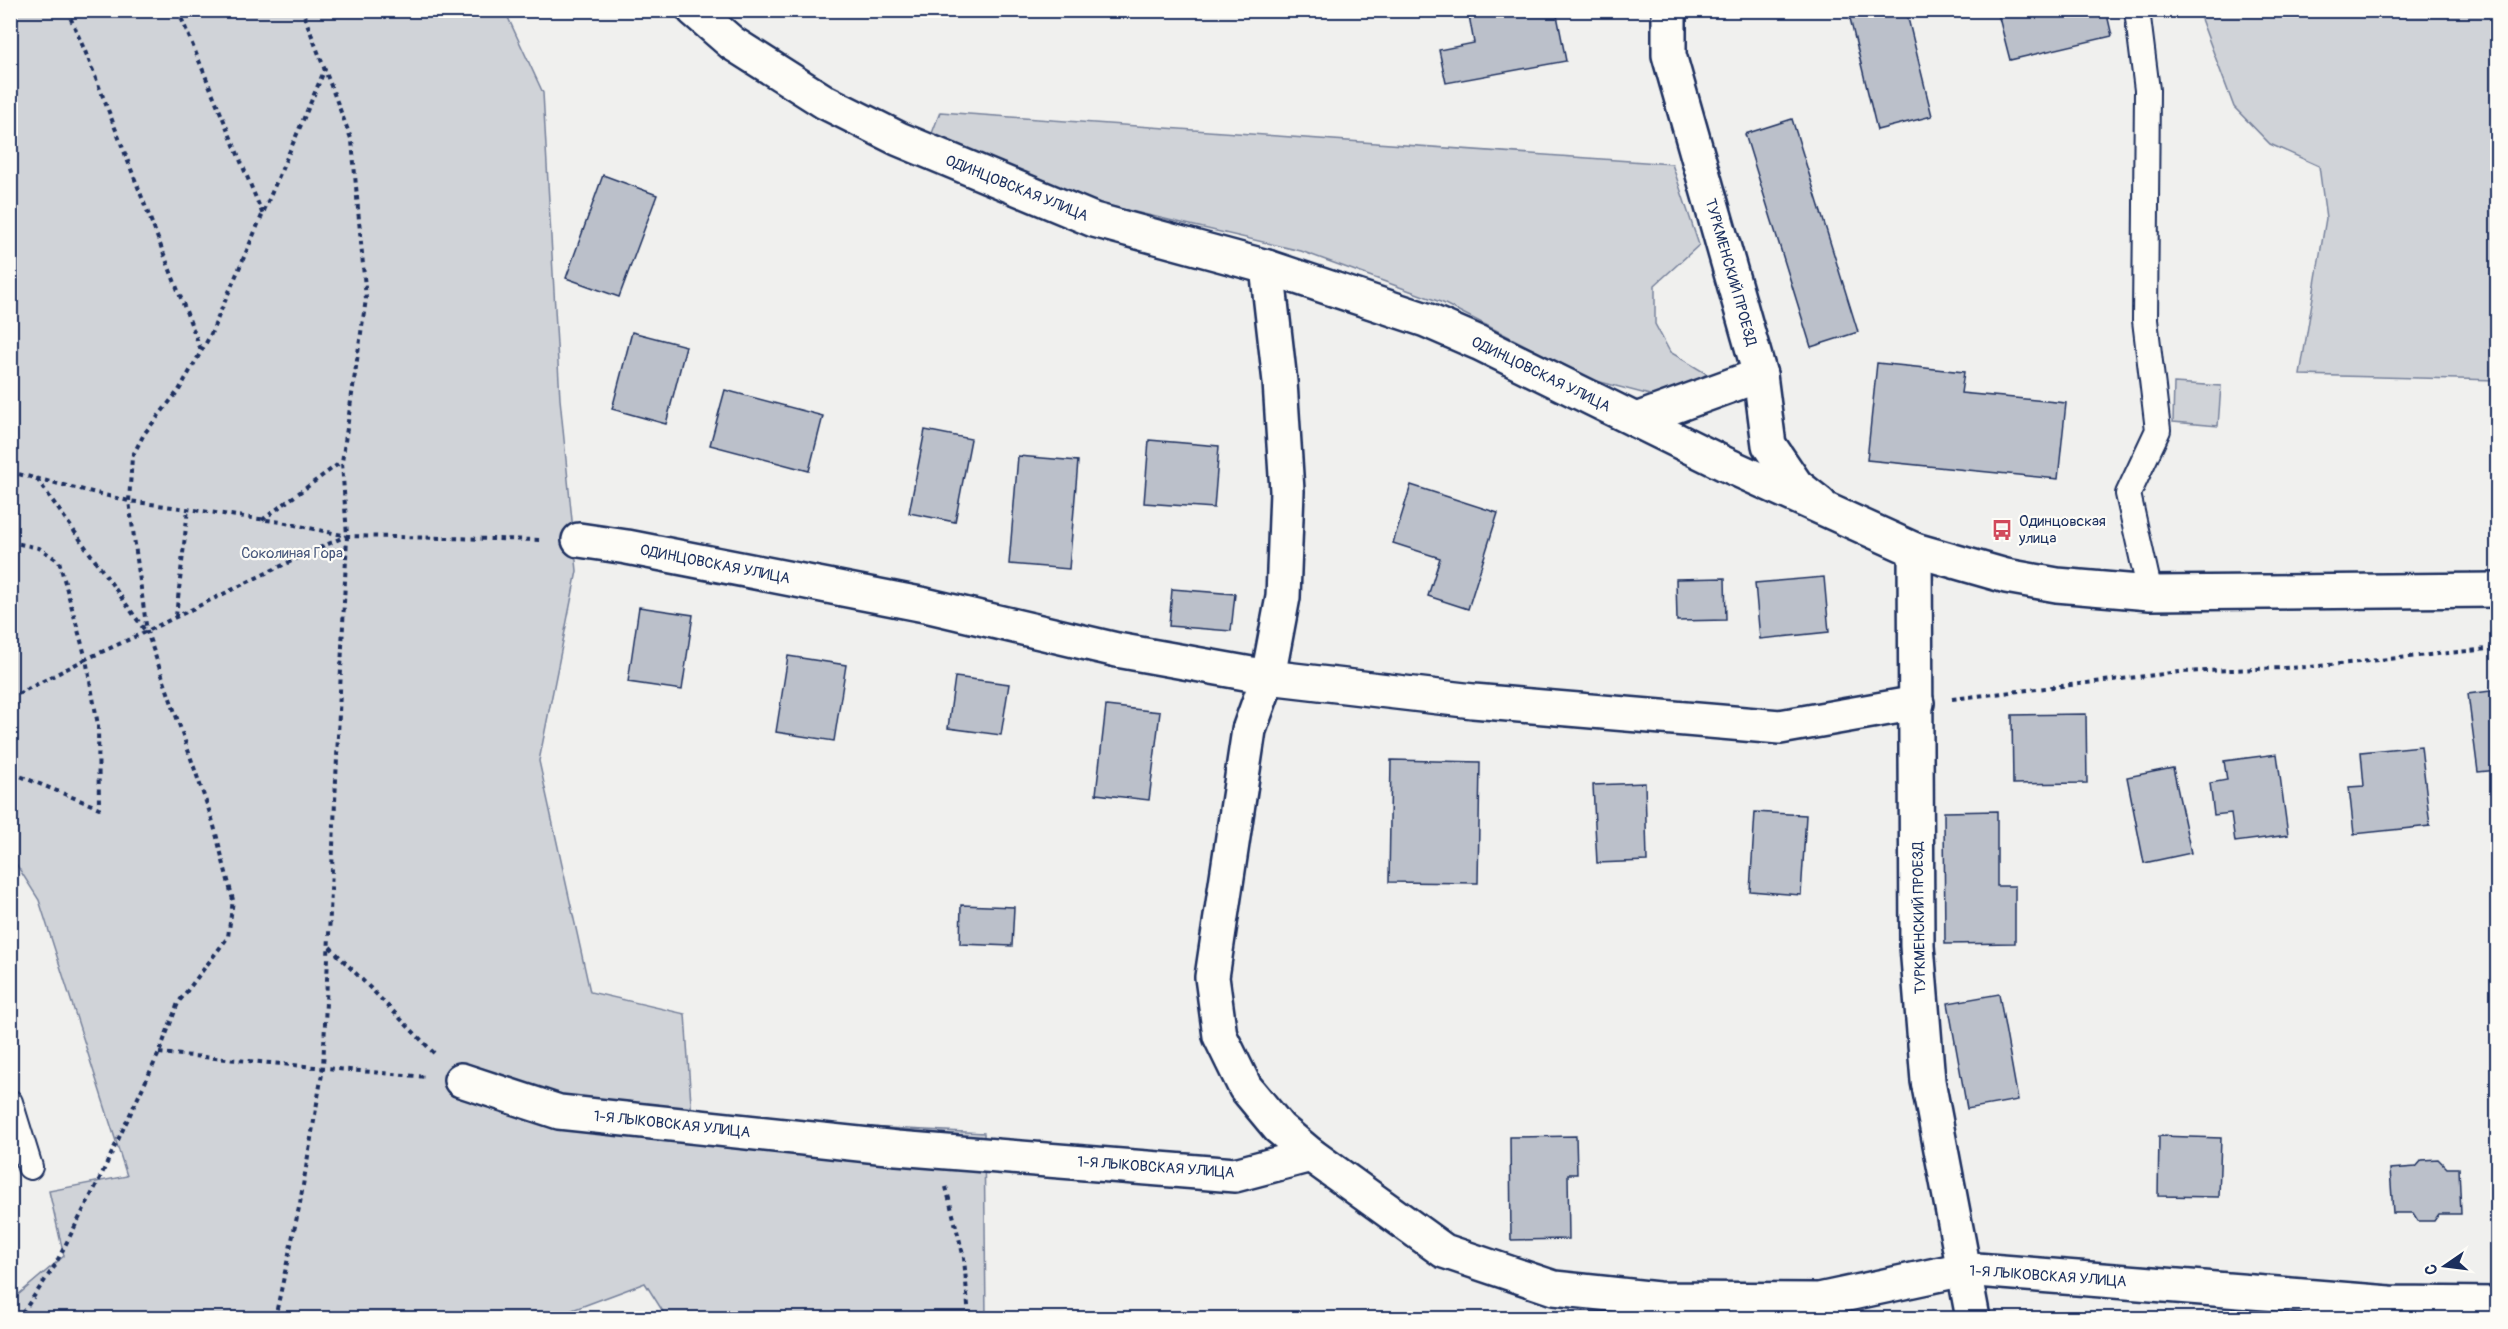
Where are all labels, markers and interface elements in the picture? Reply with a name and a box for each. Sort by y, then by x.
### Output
street label: ОДИНЦОВСКАЯ УЛИЦА [942,151,1091,226]
street label: ТУРКМЕНСКИЙ ПРОЕЗД [1700,196,1761,349]
street label: ОДИНЦОВСКАЯ УЛИЦА [1468,332,1614,417]
place label: Одинцовская улица [2018,512,2106,548]
bus stop icon: Одинцовская улица [1990,518,2014,542]
street label: ОДИНЦОВСКАЯ УЛИЦА [638,541,792,588]
park label: Соколиная Гора [241,544,343,563]
street label: ТУРКМЕНСКИЙ ПРОЕЗД [1909,841,1930,994]
street label: 1-Я ЛЫКОВСКАЯ УЛИЦА [593,1107,752,1142]
street label: 1-Я ЛЫКОВСКАЯ УЛИЦА [1077,1153,1235,1182]
north arrow [2415,1236,2475,1296]
street label: 1-Я ЛЫКОВСКАЯ УЛИЦА [1969,1262,2127,1291]
text: С [2420,1262,2442,1277]

